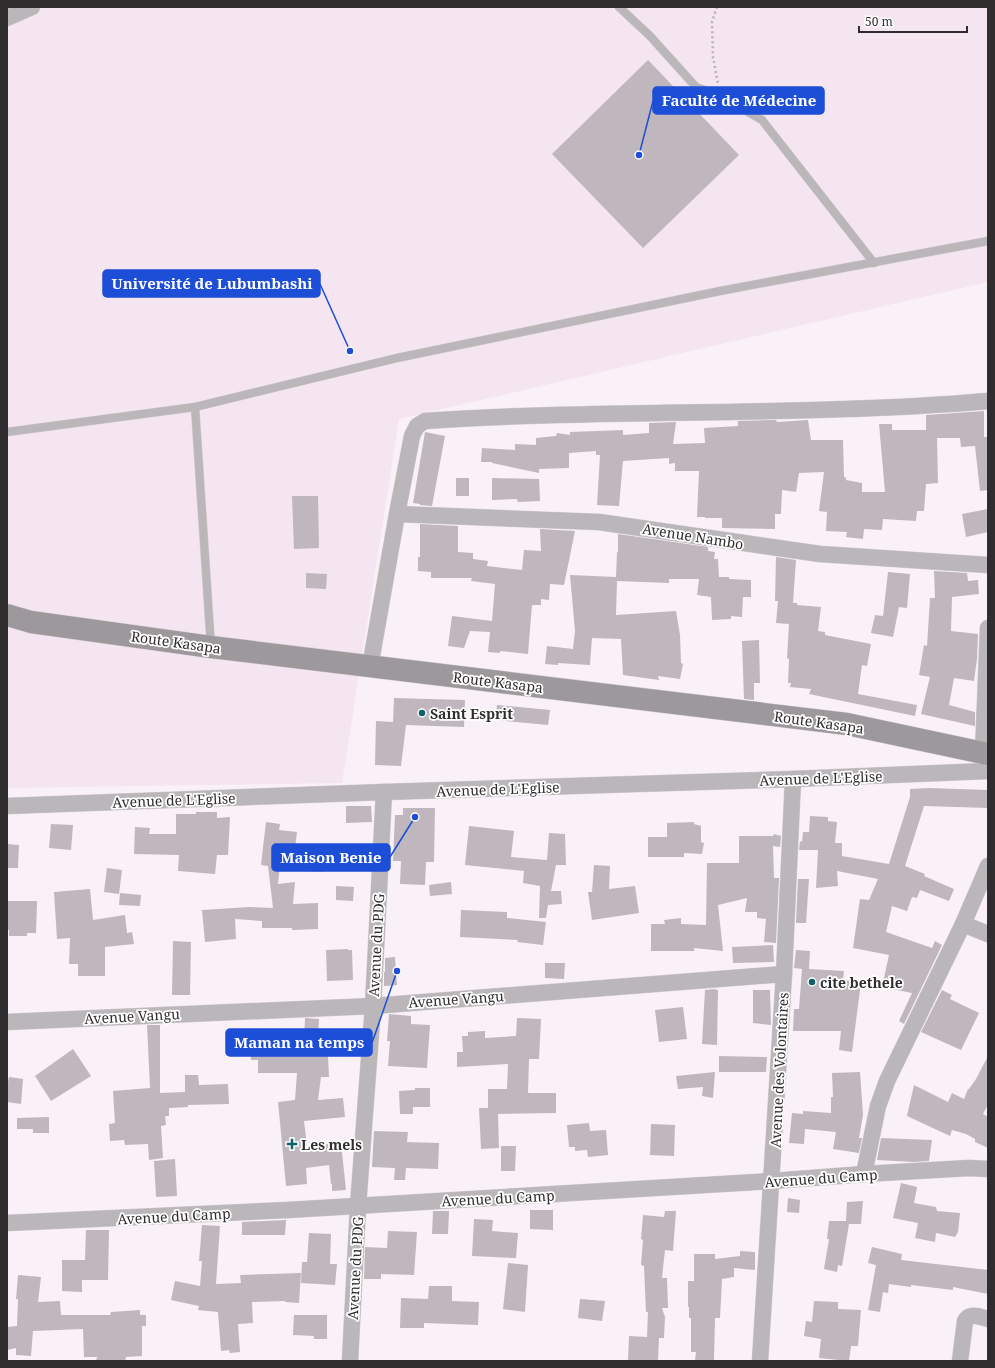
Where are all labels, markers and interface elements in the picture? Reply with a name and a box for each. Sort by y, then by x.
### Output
scale bar [859,8,967,34]
text: 50 m [865,13,893,30]
callout: Faculté de Médecine [653,87,824,114]
text: Faculté de Médecine [662,90,816,110]
callout: Université de Lubumbashi [103,270,320,297]
text: Université de Lubumbashi [112,273,313,293]
street label: Avenue Nambo [641,519,745,553]
street label: Route Kasapa [130,626,222,658]
street label: Route Kasapa [452,667,544,697]
place label: Saint Esprit [430,704,513,723]
street label: Route Kasapa [773,706,865,738]
marker: Saint Esprit [417,708,427,718]
street label: Avenue de L'Eglise [759,766,883,790]
street label: Avenue de L'Eglise [436,777,560,801]
street label: Avenue de L'Eglise [112,788,236,812]
callout: Maison Benie [272,844,390,871]
text: Maison Benie [280,847,382,867]
street label: Avenue du PDG [364,893,388,997]
place label: cite bethele [820,973,903,992]
marker: cite bethele [807,977,817,987]
street label: Avenue Vangu [408,986,504,1012]
street label: Avenue des Volontaires [765,992,793,1148]
street label: Avenue Vangu [84,1004,180,1028]
callout: Maman na temps [226,1029,372,1056]
text: Maman na temps [234,1032,364,1052]
place label: Les mels [301,1135,362,1154]
marker: Les mels [286,1138,298,1150]
street label: Avenue du Camp [764,1165,878,1191]
street label: Avenue du Camp [441,1186,555,1210]
street label: Avenue du Camp [117,1204,231,1228]
street label: Avenue du PDG [343,1216,367,1320]

